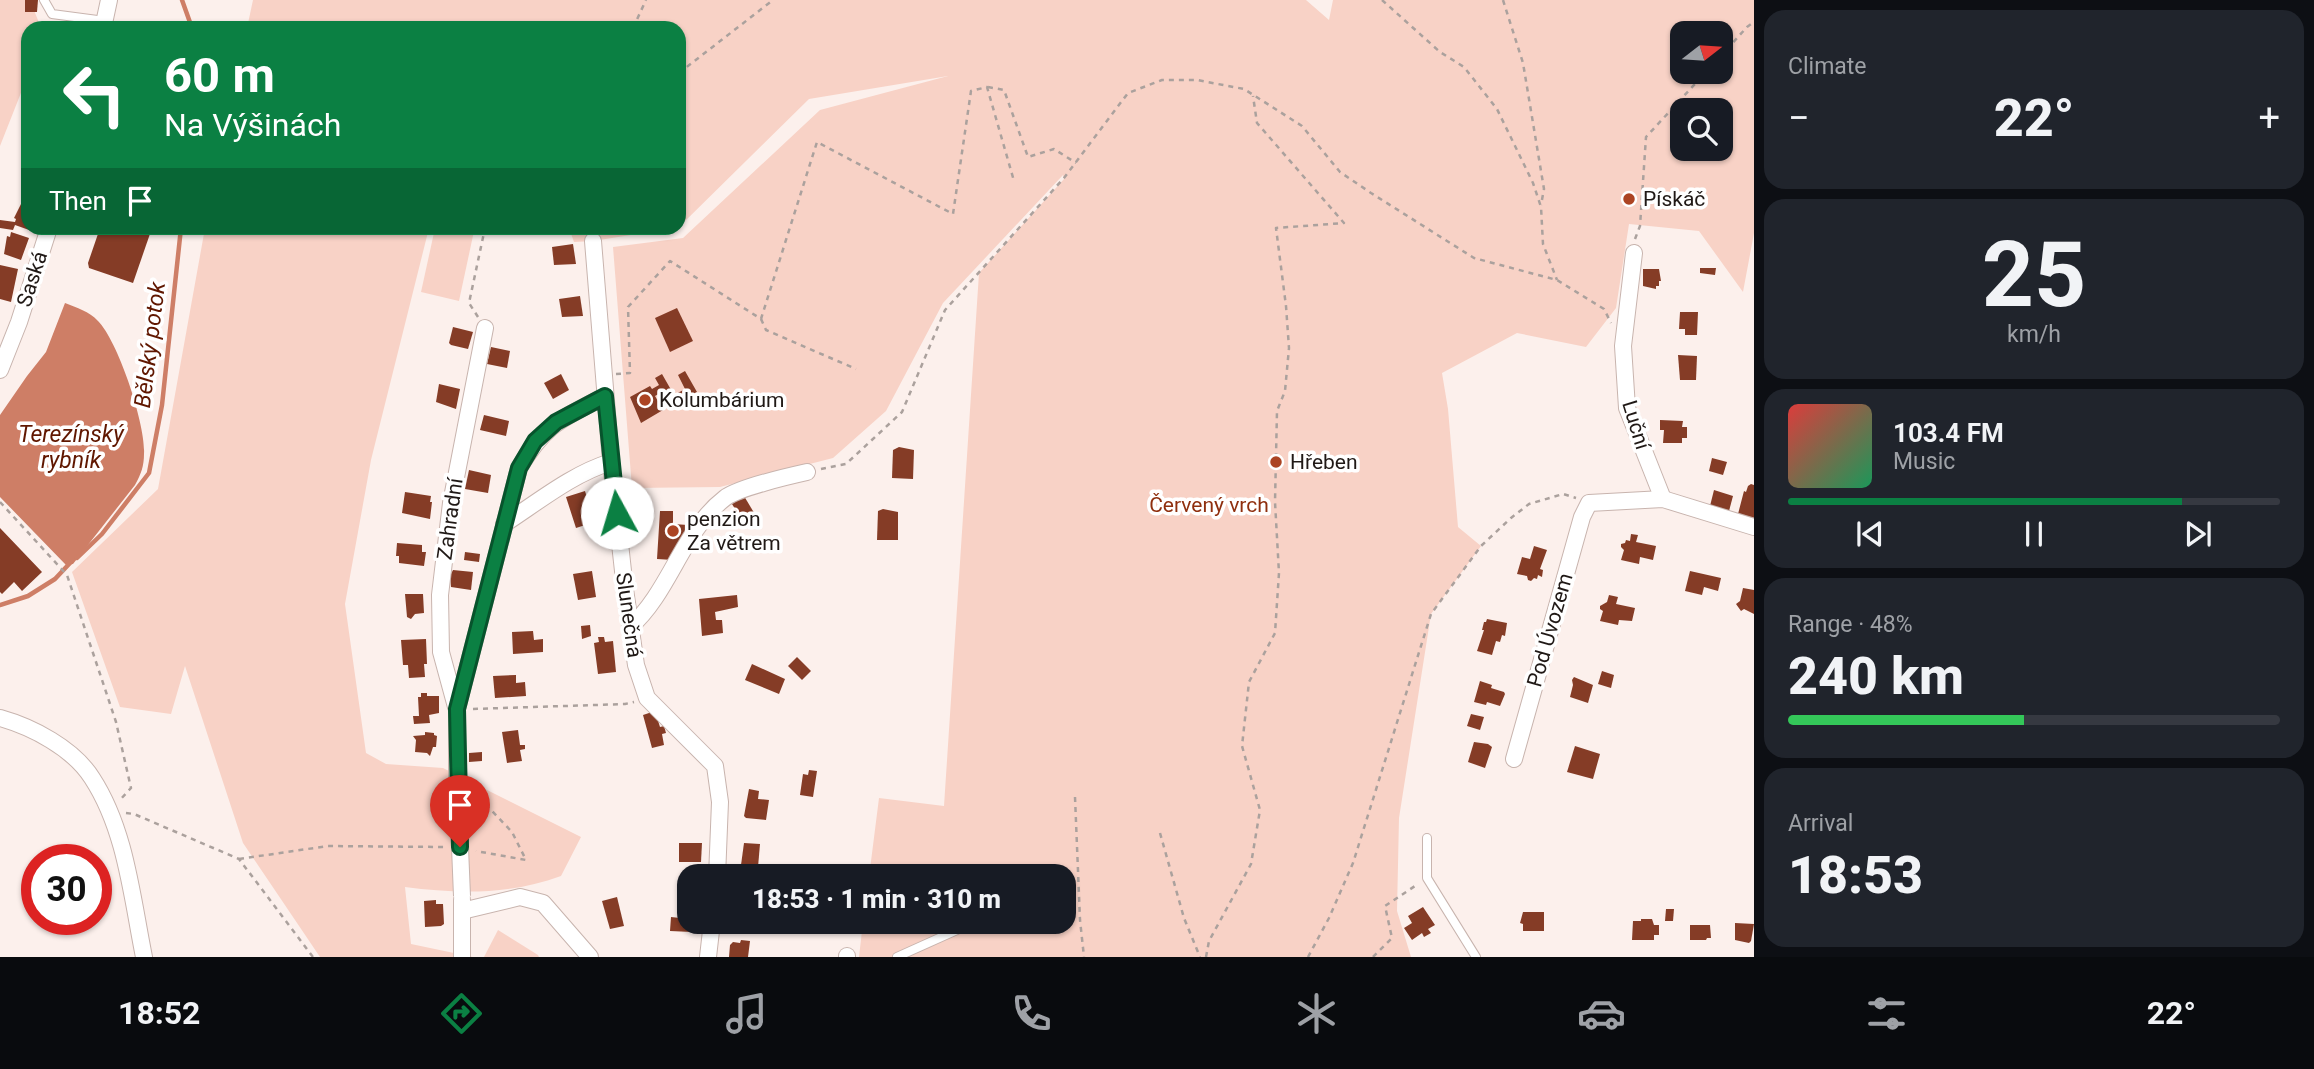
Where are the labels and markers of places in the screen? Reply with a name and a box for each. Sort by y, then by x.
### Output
place label: Pískáč [1643,187,1705,211]
marker: Pískáč [1621,191,1637,207]
place label: Kolumbárium [659,388,784,412]
marker: Kolumbárium [637,392,653,408]
place label: Hřeben [1290,450,1358,474]
marker: Hřeben [1268,454,1284,470]
place label: penzion Za větrem [687,507,781,555]
marker: penzion Za větrem [665,523,681,539]
pin [430,775,490,847]

